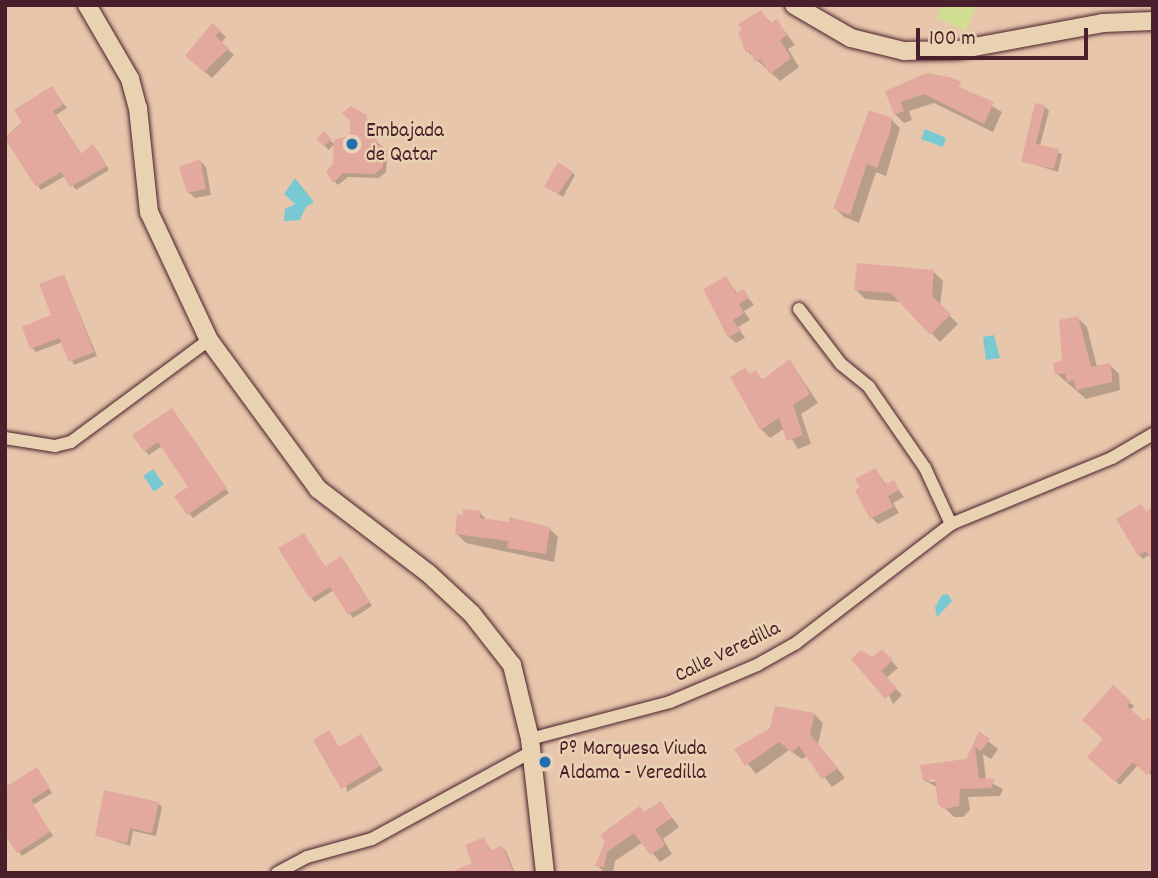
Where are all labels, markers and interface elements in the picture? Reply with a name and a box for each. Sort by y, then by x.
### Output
scale bar [920,14,1092,58]
text: 100 m [929,25,976,55]
place label: Embajada de Qatar [366,119,444,169]
marker: Embajada de Qatar [344,136,360,152]
street label: Calle Veredilla [671,617,785,689]
place label: Pº Marquesa Viuda Aldama - Veredilla [559,737,706,787]
marker: Pº Marquesa Viuda Aldama - Veredilla [537,754,553,770]

